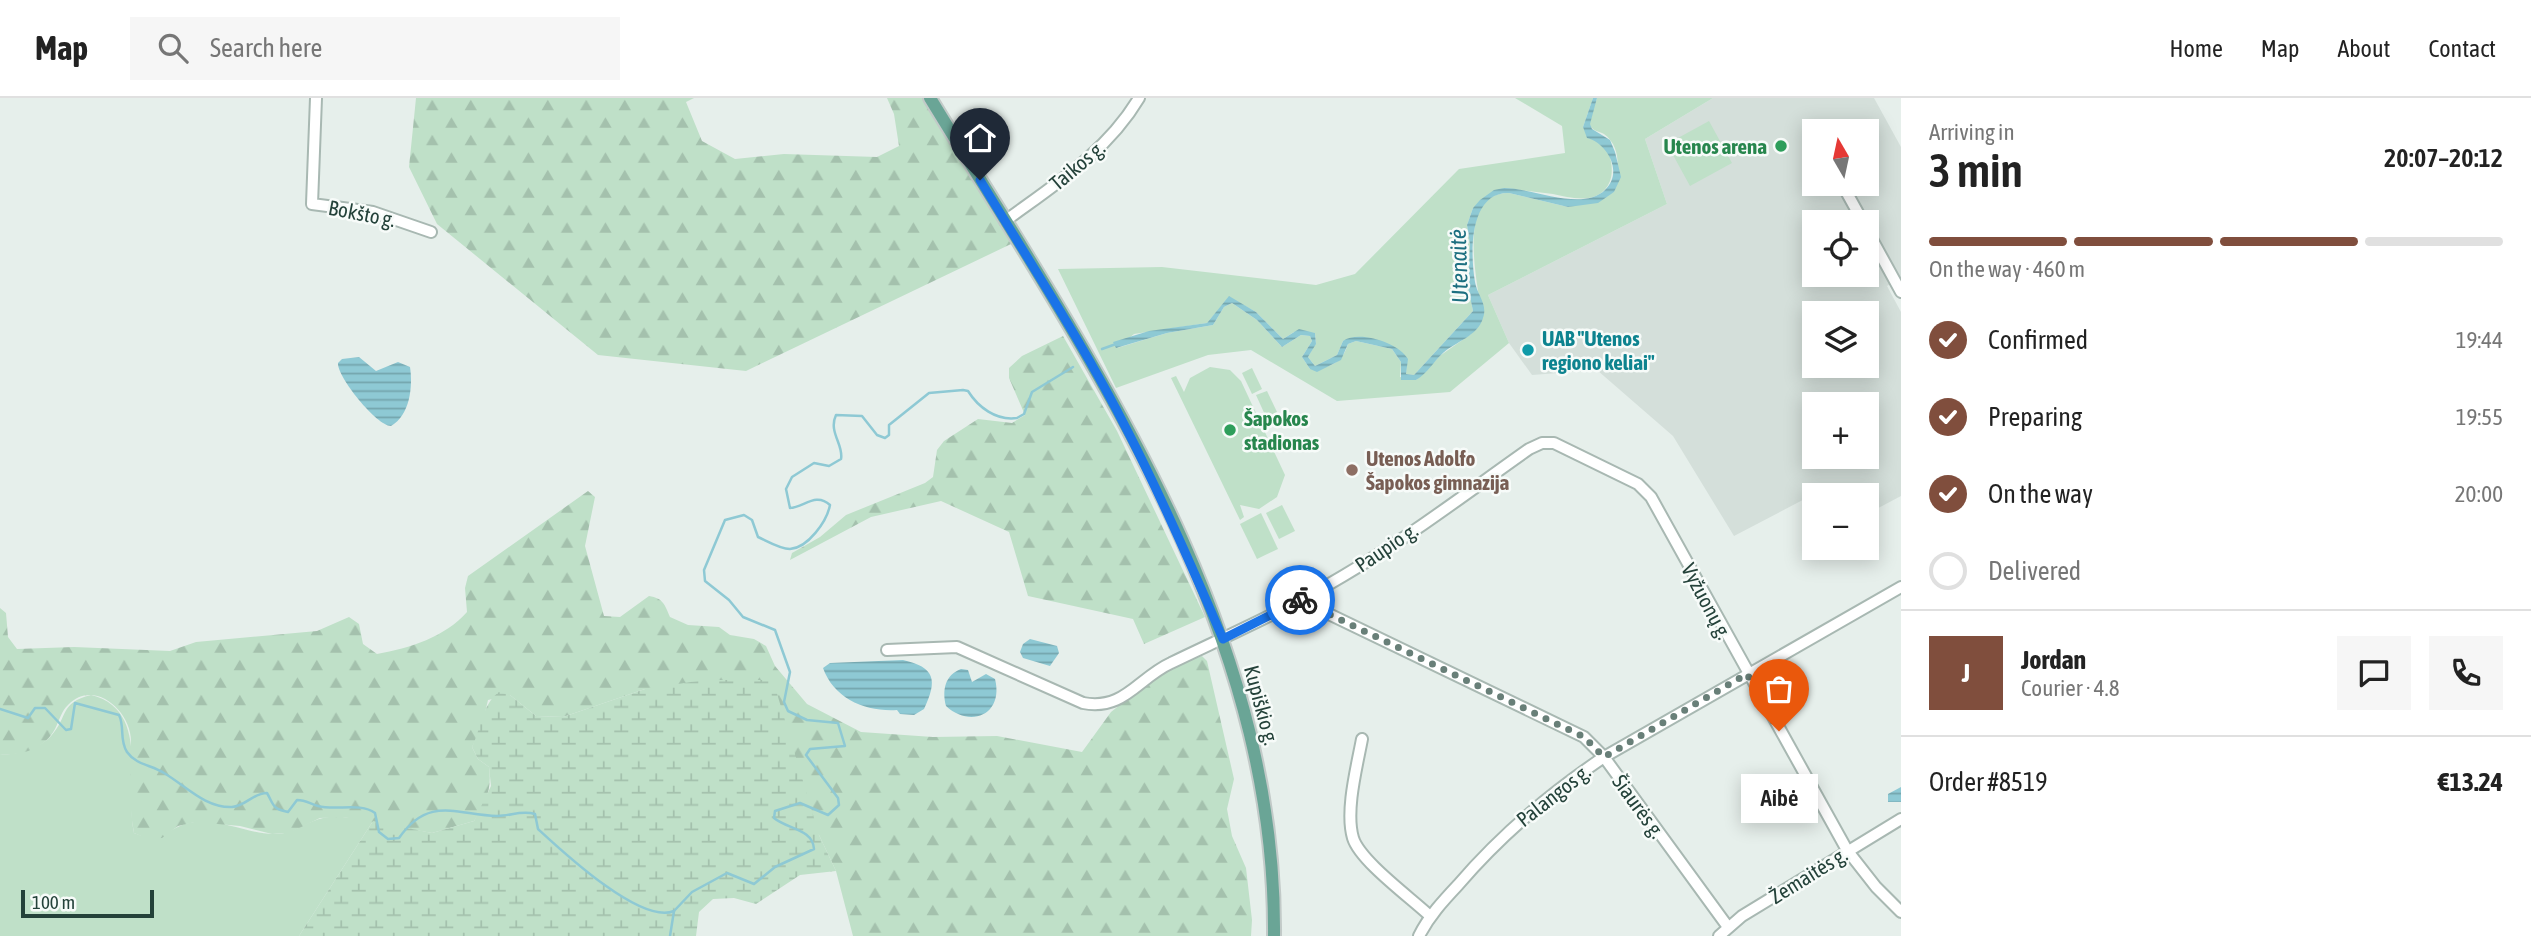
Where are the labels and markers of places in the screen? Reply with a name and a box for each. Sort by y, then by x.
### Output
pin [950,108,1010,180]
place label: Utenos arena [1663,134,1767,158]
marker: Utenos arena [1773,138,1789,154]
place label: UAB "Utenos regiono keliai" [1542,326,1655,374]
marker: UAB "Utenos regiono keliai" [1520,342,1536,358]
place label: Šapokos stadionas [1244,406,1320,454]
marker: Šapokos stadionas [1222,422,1238,438]
place label: Utenos Adolfo Šapokos gimnazija [1366,446,1510,494]
marker: Utenos Adolfo Šapokos gimnazija [1344,462,1360,478]
pin [1749,659,1809,731]
callout: Aibė [1740,773,1817,822]

